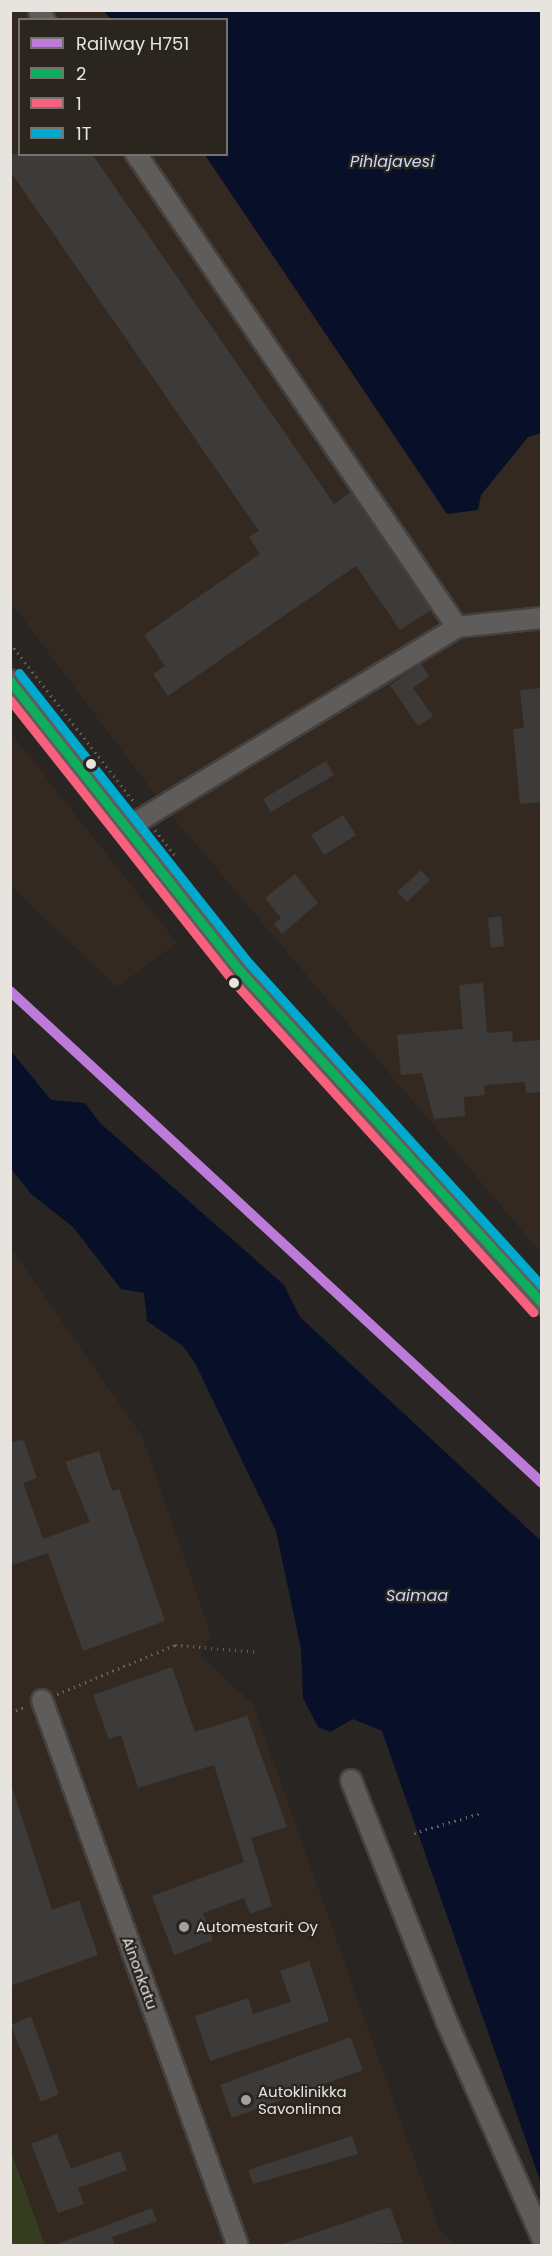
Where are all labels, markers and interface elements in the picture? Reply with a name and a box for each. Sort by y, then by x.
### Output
legend [18,18,228,156]
text: Railway H751 [76,31,189,56]
text: 2 [76,61,86,86]
text: 1 [76,91,82,116]
text: 1T [76,121,92,146]
water label: Pihlajavesi [350,152,434,172]
unlabelled marker [85,758,97,770]
unlabelled marker [228,977,240,989]
water label: Saimaa [386,1586,448,1606]
place label: Automestarit Oy [196,1918,318,1936]
marker: Automestarit Oy [177,1920,191,1934]
street label: Ainonkatu [119,1934,161,2012]
place label: Autoklinikka Savonlinna [258,2082,347,2117]
marker: Autoklinikka Savonlinna [239,2093,253,2107]

